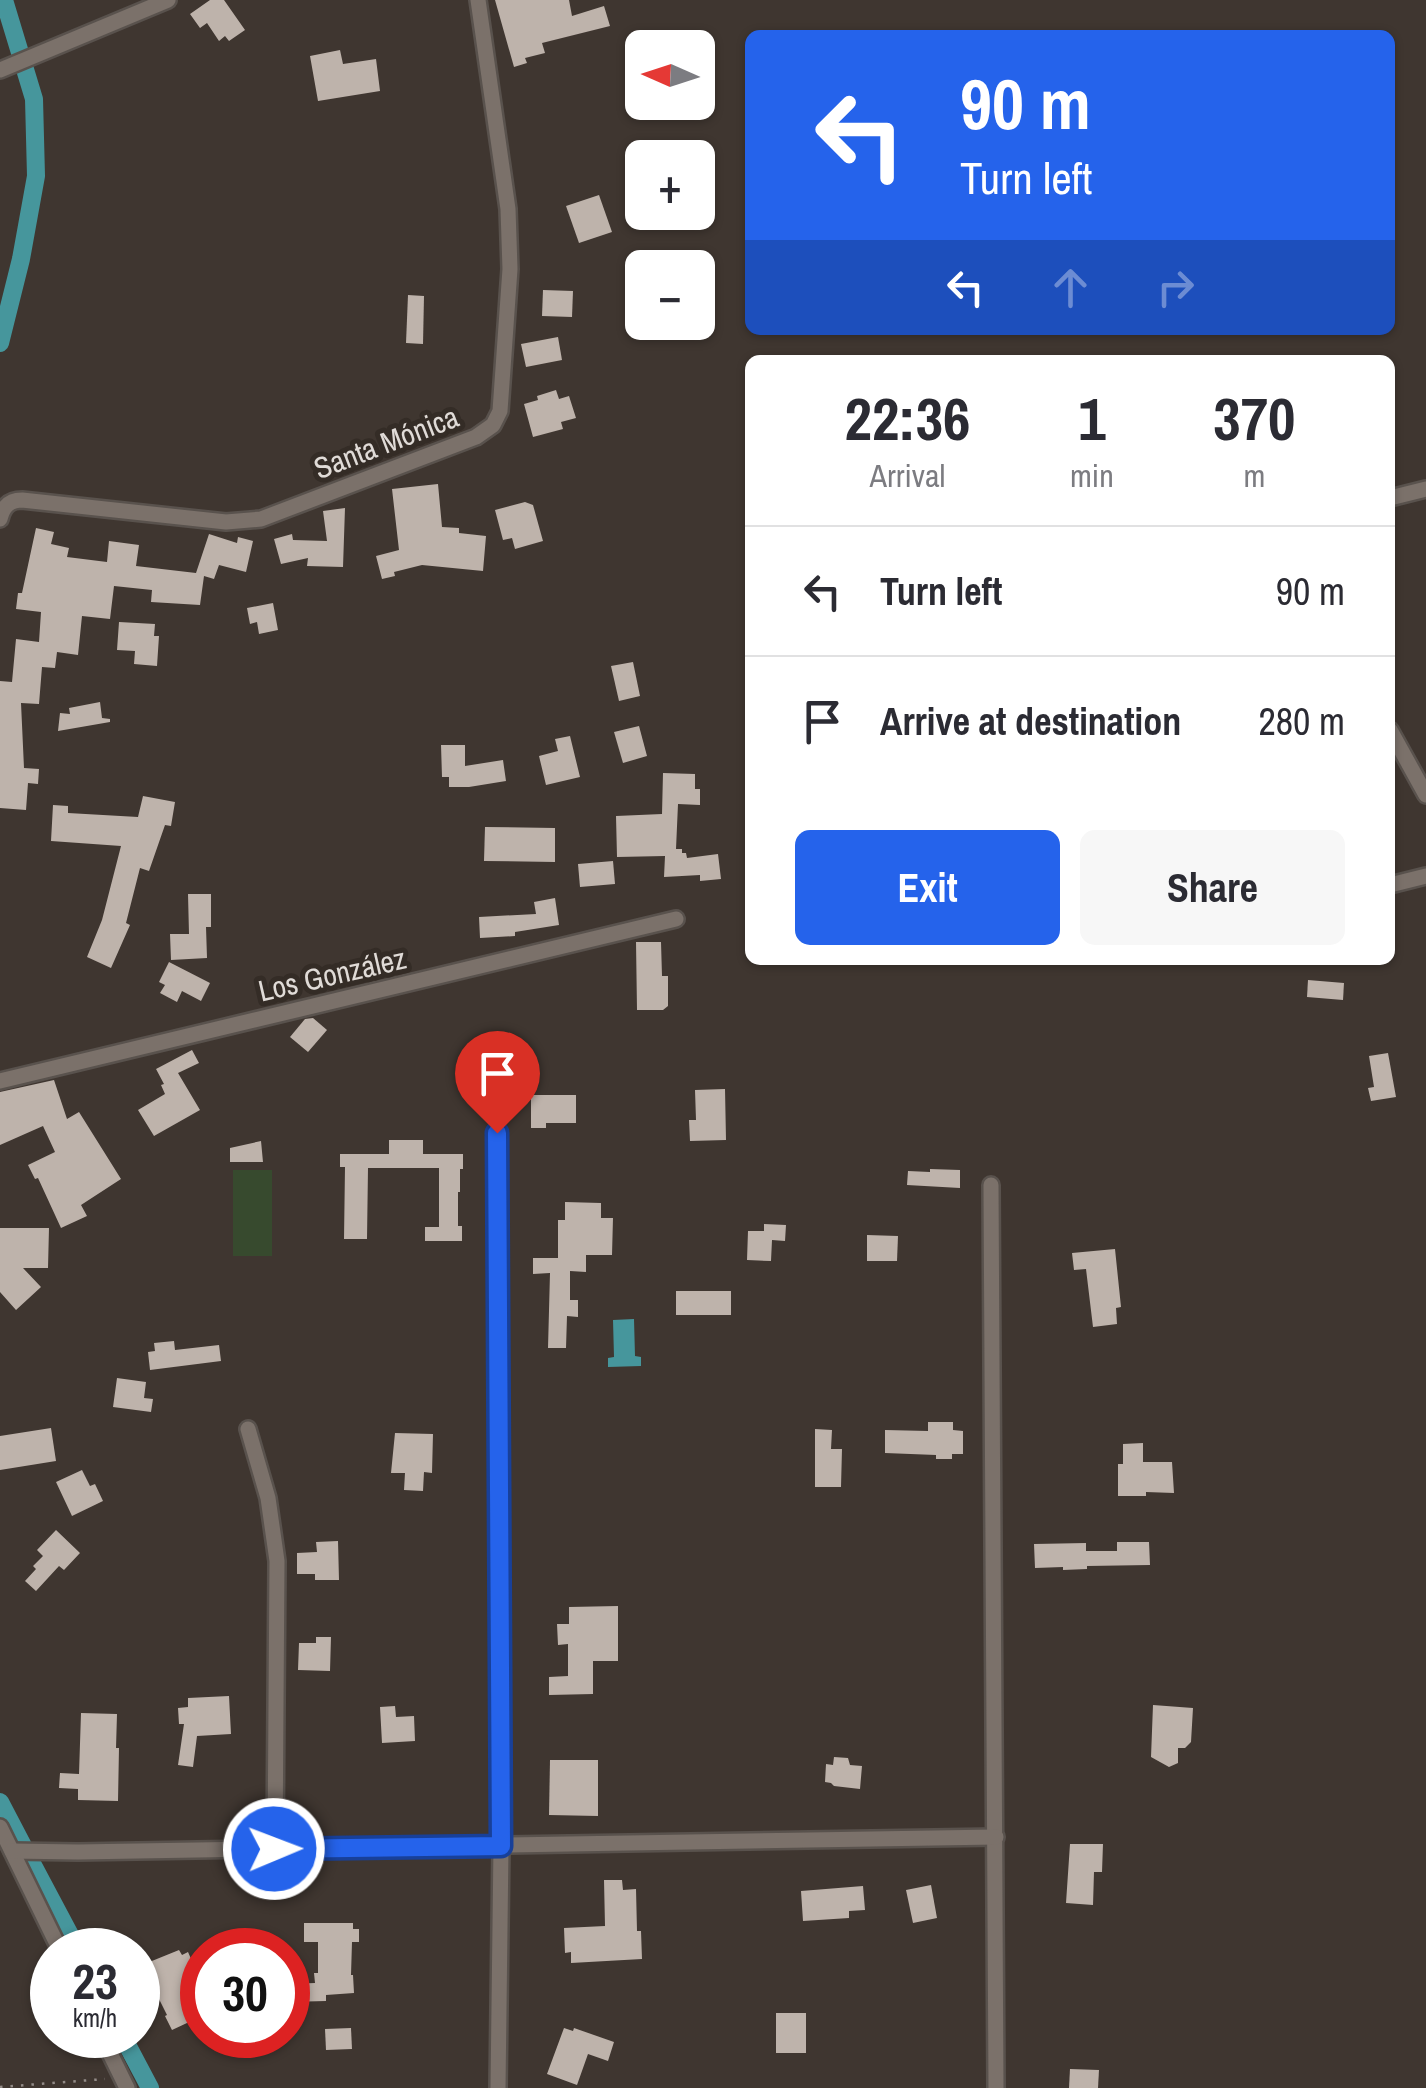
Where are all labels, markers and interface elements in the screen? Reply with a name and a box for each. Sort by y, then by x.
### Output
north arrow [625,30,715,120]
map controls [625,30,715,340]
text: 90 m [960,57,1091,151]
icon: left [795,70,925,200]
button: + [625,140,715,230]
text: Turn left [960,147,1092,208]
button: − [625,250,715,340]
icon: left [938,260,993,315]
icon: ahead [1043,260,1098,315]
icon: right [1148,260,1203,315]
text: 22:36 [845,378,970,459]
text: 1 [1078,378,1106,459]
text: 370 [1213,378,1295,459]
street label: Santa Mónica [308,396,464,488]
text: Arrival [870,454,945,497]
text: min [1070,454,1114,497]
text: m [1243,454,1265,497]
icon: left [795,564,850,619]
text: Turn left [880,566,1002,617]
text: 90 m [1276,566,1345,617]
icon: arrive [795,694,850,749]
text: Arrive at destination [880,696,1181,747]
text: 280 m [1258,696,1345,747]
button: Exit [795,830,1060,945]
button: Share [1080,830,1345,945]
street label: Los González [254,938,410,1010]
pin [455,1031,540,1134]
icon: arrive [470,1046,525,1101]
position arrow [222,1797,326,1901]
speed limit sign: 30 [180,1928,310,2058]
text: 23 [72,1947,118,2015]
text: km/h [73,2001,117,2035]

